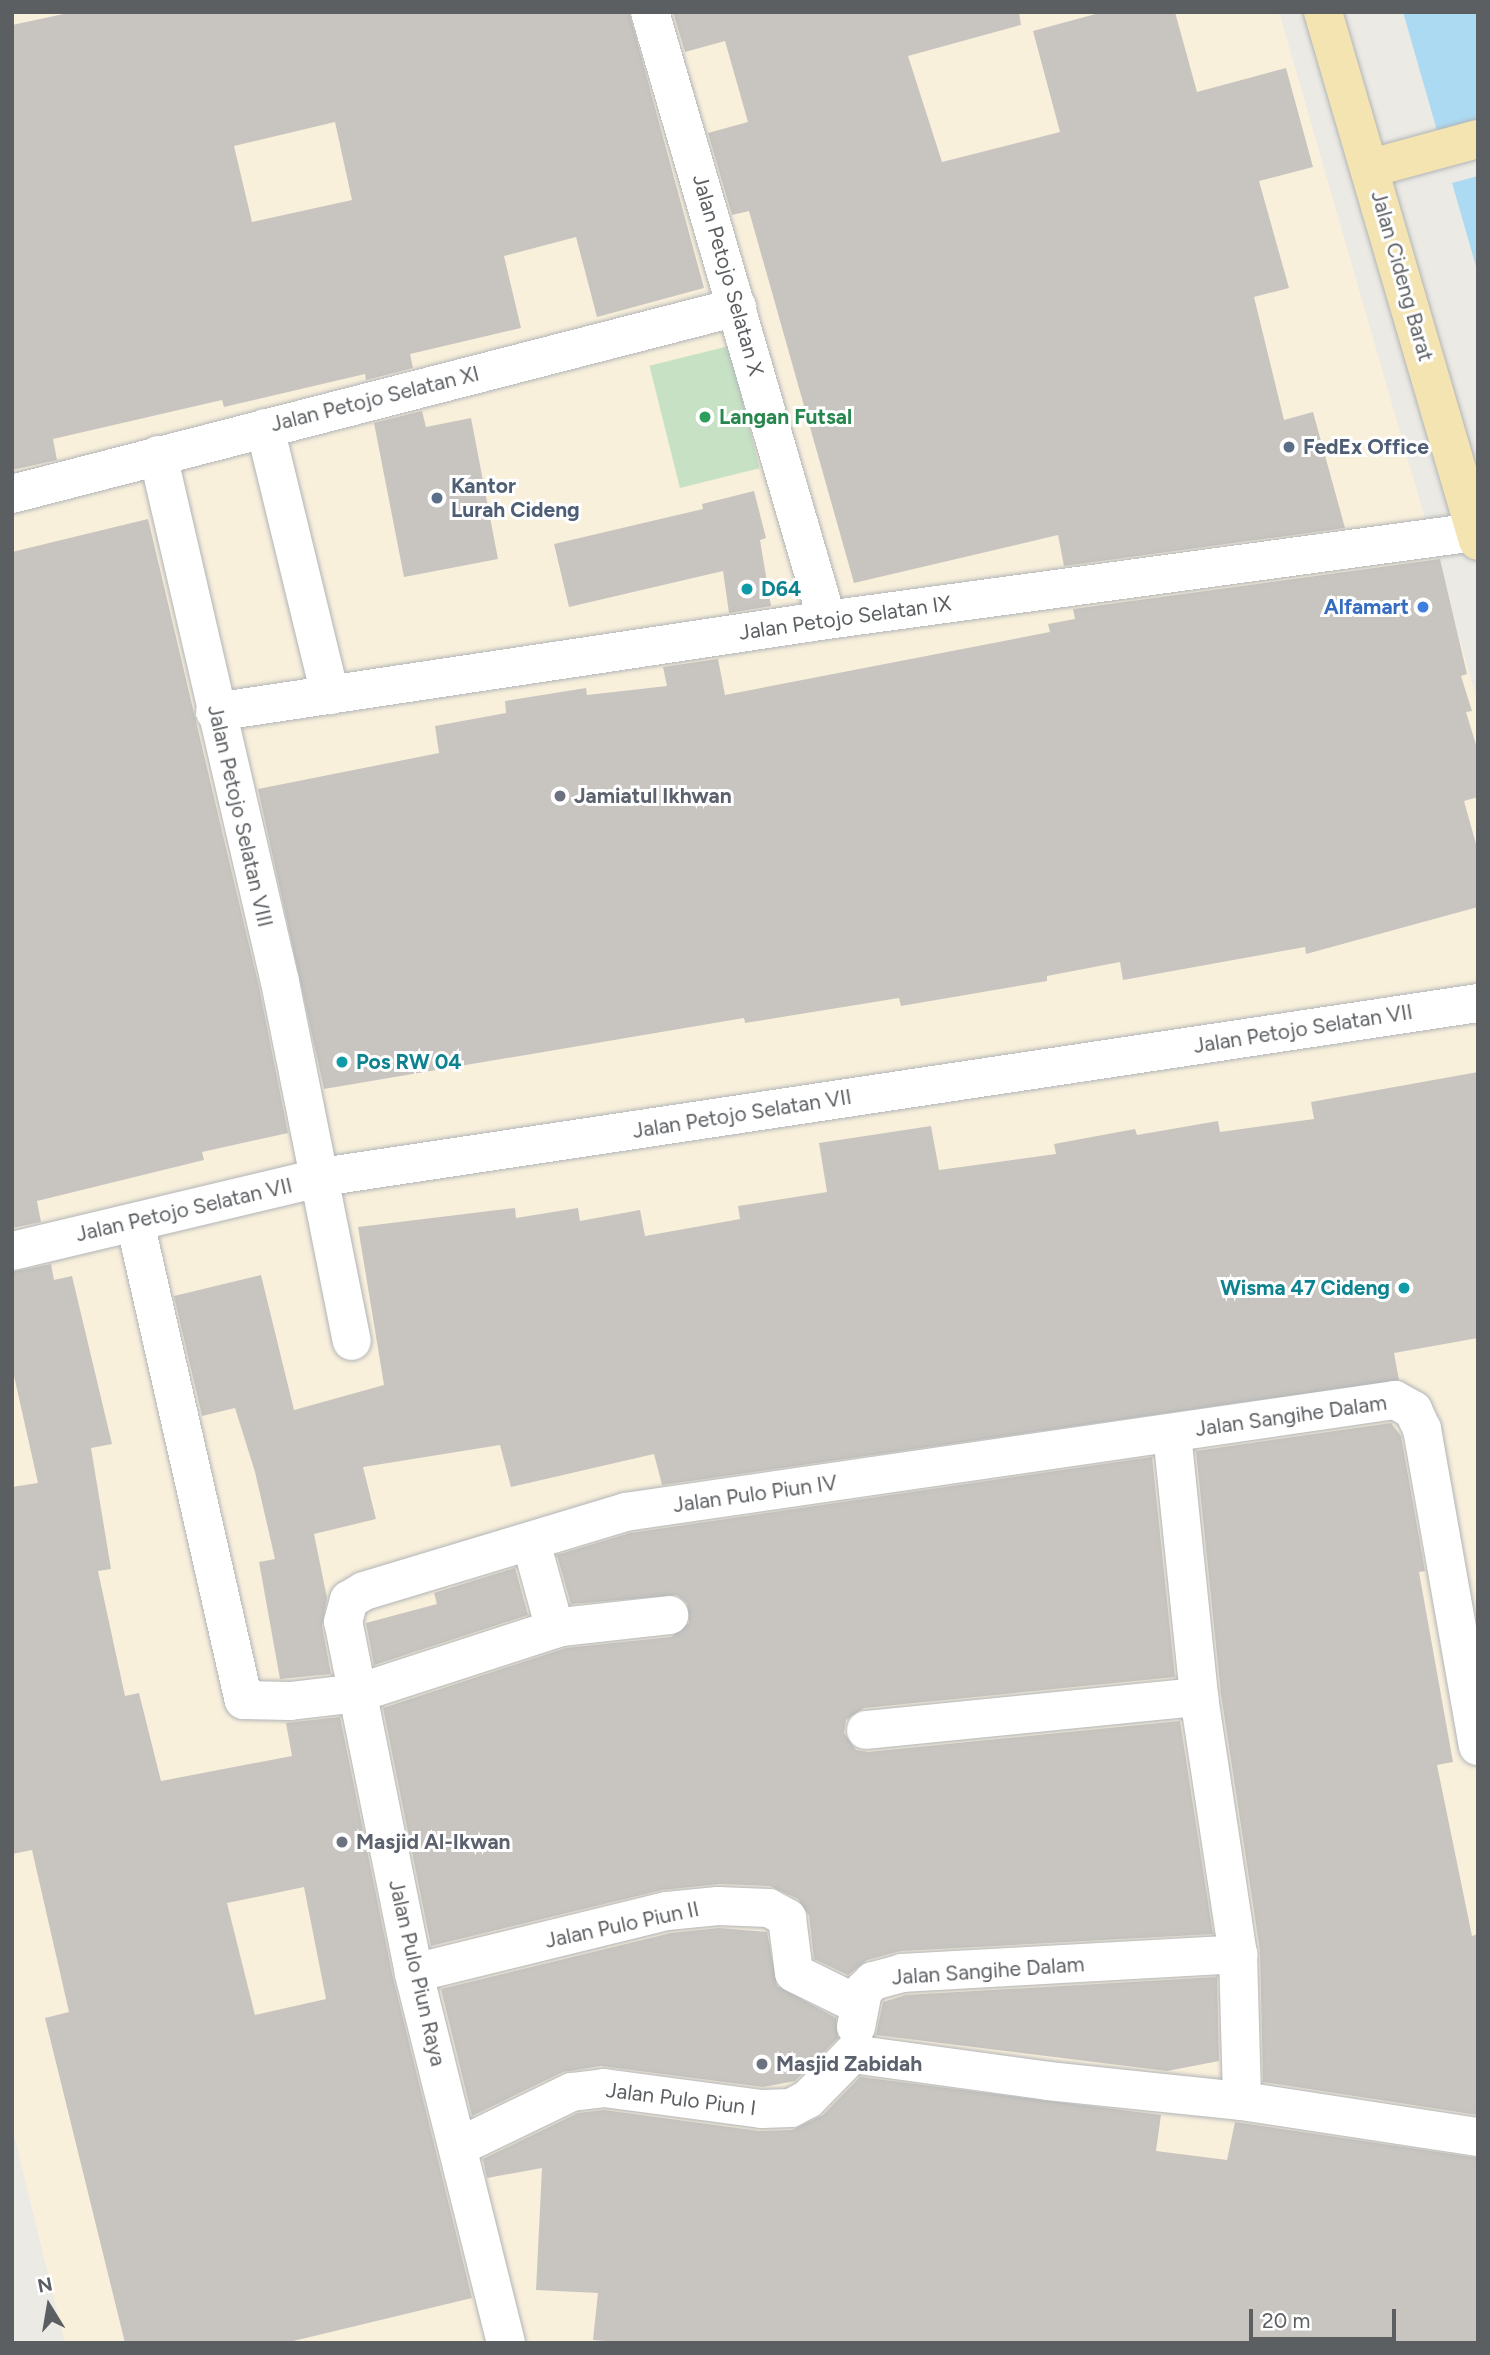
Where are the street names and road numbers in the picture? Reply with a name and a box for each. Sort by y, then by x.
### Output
street label: Jalan Petojo Selatan X [687,171,769,379]
street label: Jalan Cideng Barat [1366,188,1438,364]
street label: Jalan Petojo Selatan XI [268,361,482,437]
street label: Jalan Petojo Selatan IX [737,591,953,645]
street label: Jalan Petojo Selatan VIII [202,703,278,929]
street label: Jalan Petojo Selatan VII [1192,999,1414,1059]
street label: Jalan Petojo Selatan VII [631,1084,853,1144]
street label: Jalan Petojo Selatan VII [73,1173,295,1247]
street label: Jalan Sangihe Dalam [1194,1390,1388,1442]
street label: Jalan Pulo Piun IV [671,1470,839,1518]
street label: Jalan Pulo Piun Raya [383,1877,451,2069]
street label: Jalan Pulo Piun II [543,1896,701,1954]
street label: Jalan Sangihe Dalam [891,1952,1085,1990]
street label: Jalan Pulo Piun I [605,2077,757,2121]

